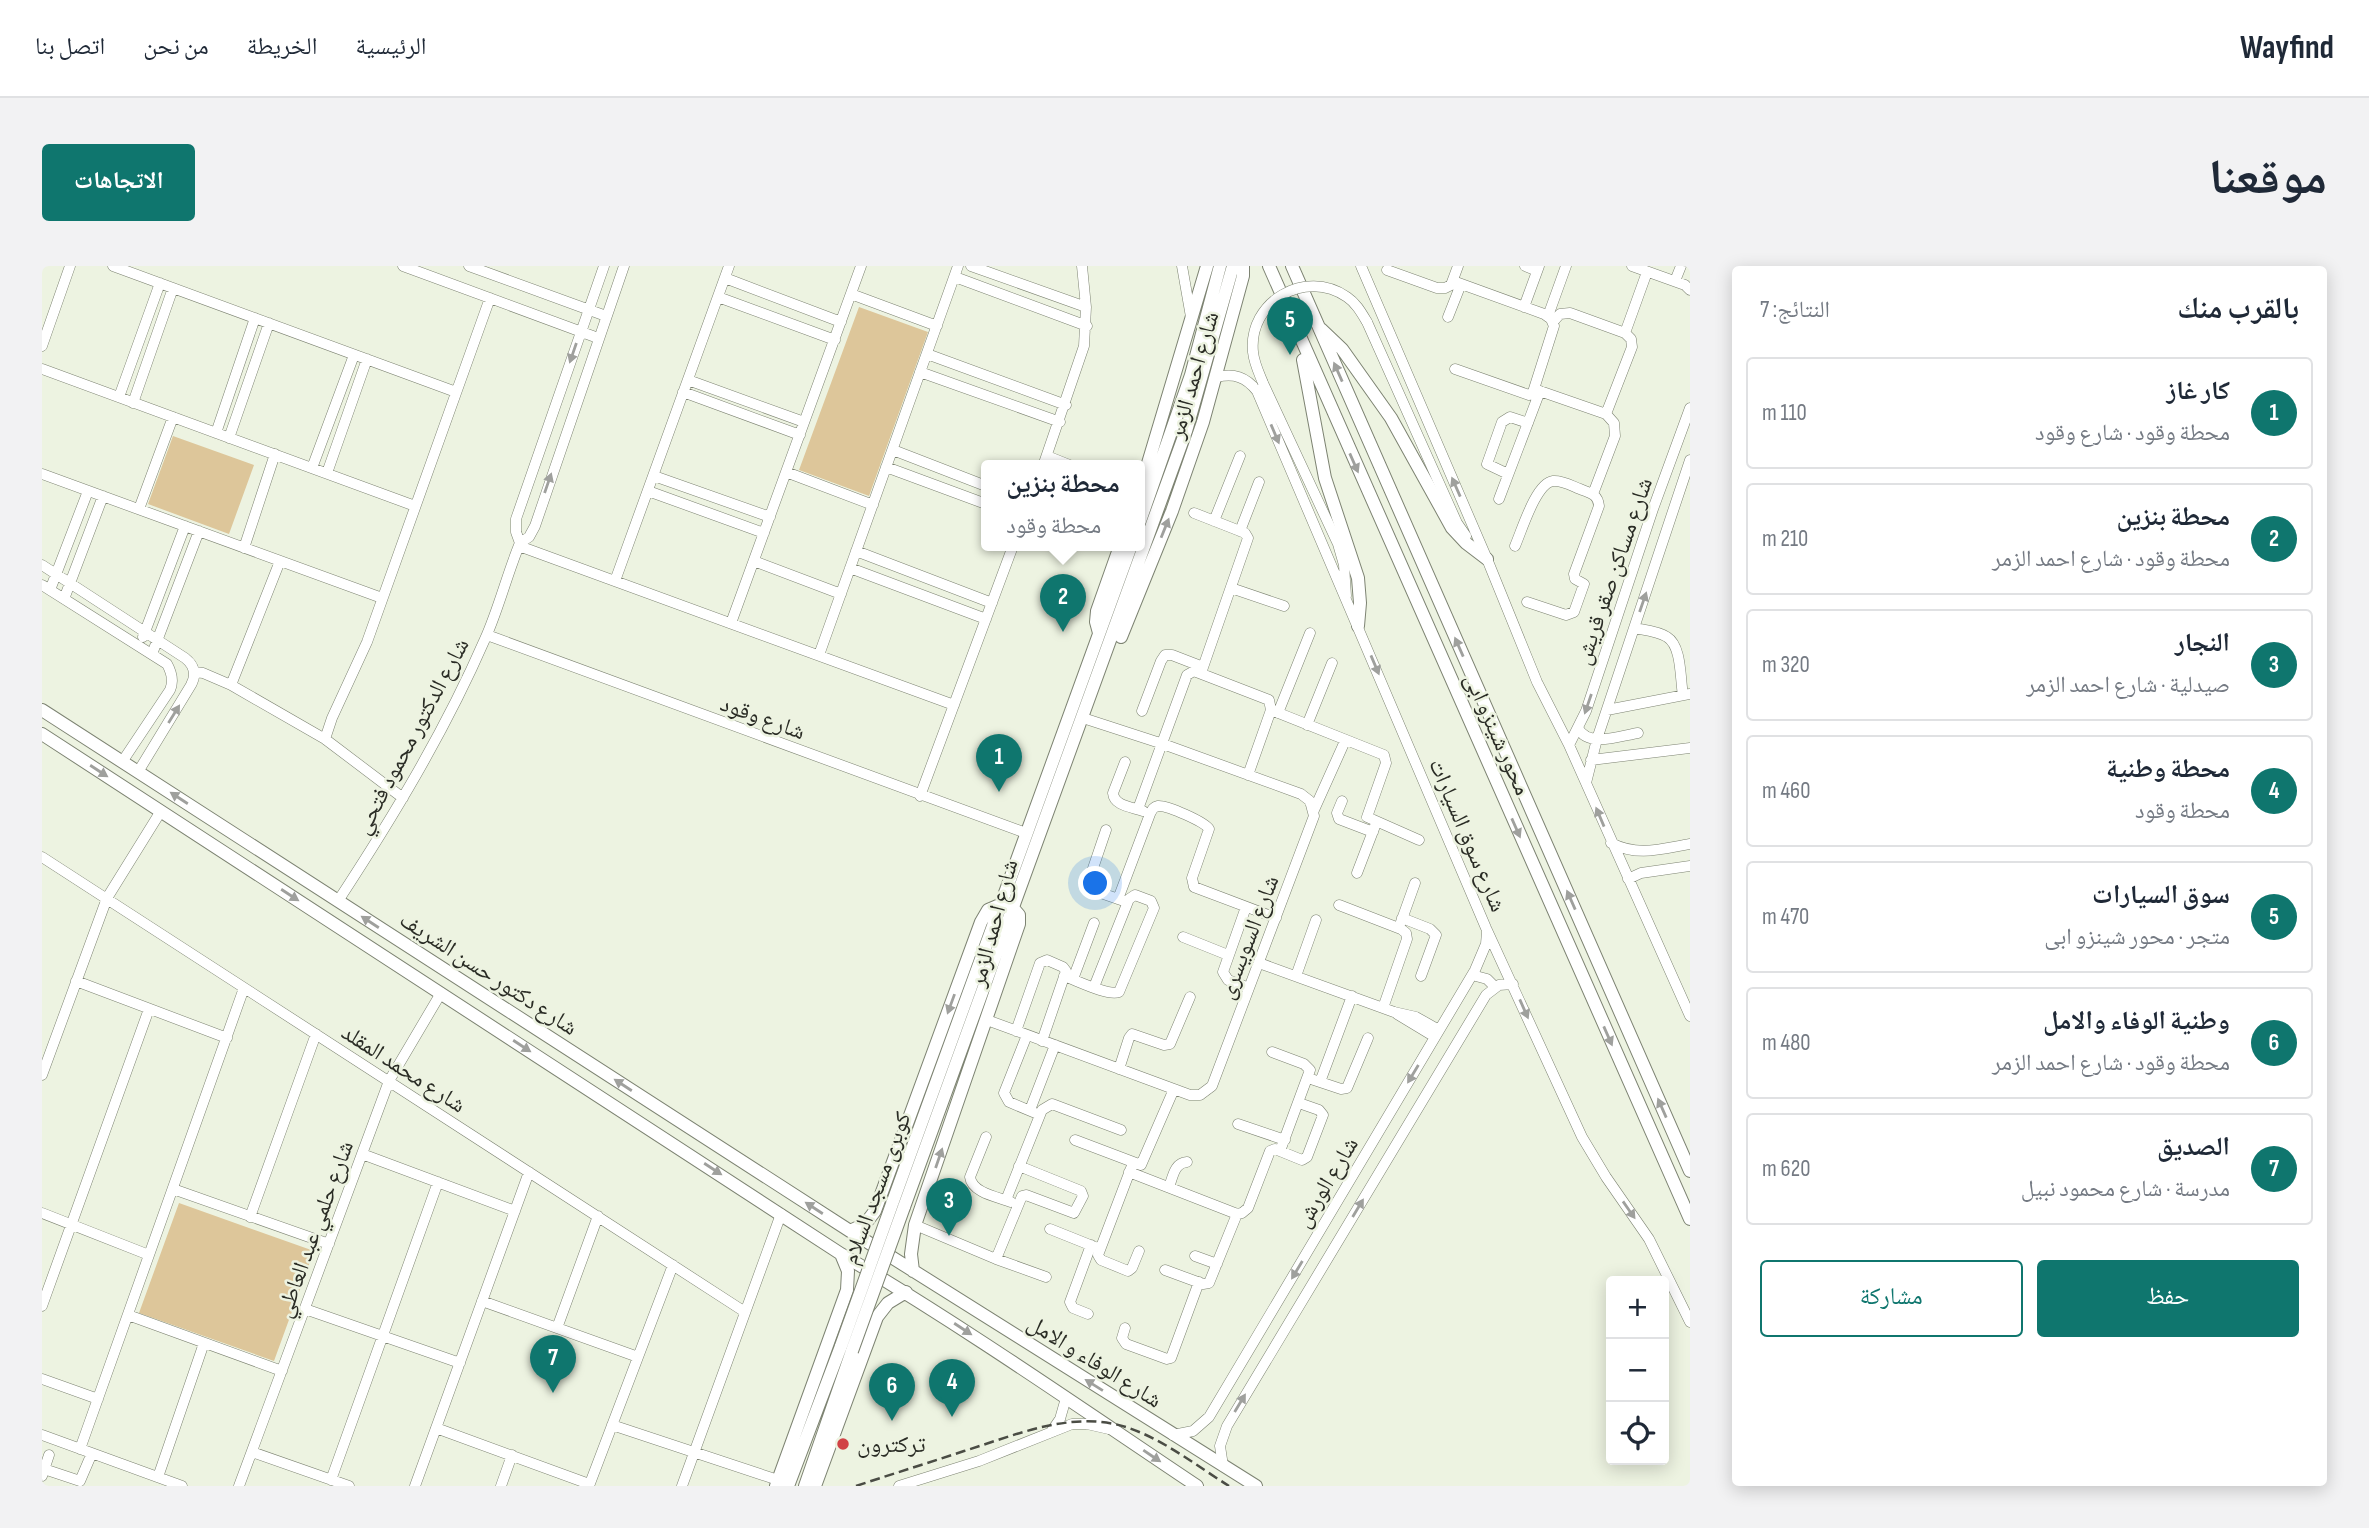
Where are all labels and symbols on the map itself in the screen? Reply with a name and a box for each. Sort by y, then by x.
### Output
pin: 5 [1267,297,1313,355]
street label: شارع احمد الزمر [1162,308,1225,443]
one-way arrow [567,343,578,364]
one-way arrow [1332,362,1344,382]
one-way arrow [1269,424,1281,444]
one-way arrow [1349,453,1360,474]
one-way arrow [544,472,554,493]
street label: شارع مساكن صقر قريش [1569,474,1659,668]
one-way arrow [1450,477,1462,497]
one-way arrow [1160,518,1171,539]
pin: 2 [1040,574,1086,632]
one-way arrow [1638,591,1648,612]
street label: شارع الدكتور محمود فتحي [348,634,479,841]
one-way arrow [1453,637,1465,657]
one-way arrow [1369,655,1380,676]
street label: محور شينزو ابى [1458,669,1536,800]
street label: شارع وقود [716,690,809,746]
one-way arrow [1582,694,1593,715]
one-way arrow [167,704,180,723]
pin: 1 [976,734,1022,792]
street label: شارع سوق السيارات [1422,755,1512,916]
one-way arrow [90,765,109,778]
one-way arrow [169,792,189,805]
one-way arrow [1594,807,1606,827]
one-way arrow [1510,818,1522,838]
street label: شارع احمد الزمر [963,856,1024,991]
your location [1078,866,1112,900]
street label: شارع السويسرى [1212,871,1285,1003]
one-way arrow [281,888,300,901]
one-way arrow [1565,890,1577,910]
street label: شارع دكتور حسن الشريف [394,906,583,1042]
one-way arrow [360,915,380,928]
one-way arrow [945,994,956,1015]
one-way arrow [1518,999,1530,1019]
street label: شارع محمد المقلد [336,1018,471,1119]
one-way arrow [1602,1026,1614,1046]
one-way arrow [512,1039,532,1052]
one-way arrow [1406,1065,1419,1084]
one-way arrow [614,1078,632,1092]
one-way arrow [1657,1098,1668,1119]
street label: كوبرى مسجد السلام [836,1108,919,1269]
street label: شارع الورش [1289,1132,1365,1233]
street label: شارع حلمي عبد العاطي [270,1137,364,1323]
one-way arrow [934,1148,945,1169]
one-way arrow [703,1163,723,1176]
pin: 3 [926,1178,972,1236]
one-way arrow [1351,1199,1364,1218]
one-way arrow [1622,1201,1636,1219]
one-way arrow [804,1202,824,1215]
one-way arrow [1290,1260,1303,1279]
street label: شارع الوفاء و الامل [1022,1309,1167,1414]
one-way arrow [954,1322,972,1336]
pin: 7 [530,1335,576,1393]
pin: 4 [929,1359,975,1417]
pin: 6 [869,1363,915,1421]
one-way arrow [1084,1379,1103,1392]
one-way arrow [1234,1394,1246,1413]
place label: تركترون [857,1431,926,1459]
marker: تركترون [835,1436,851,1452]
one-way arrow [1143,1449,1161,1463]

